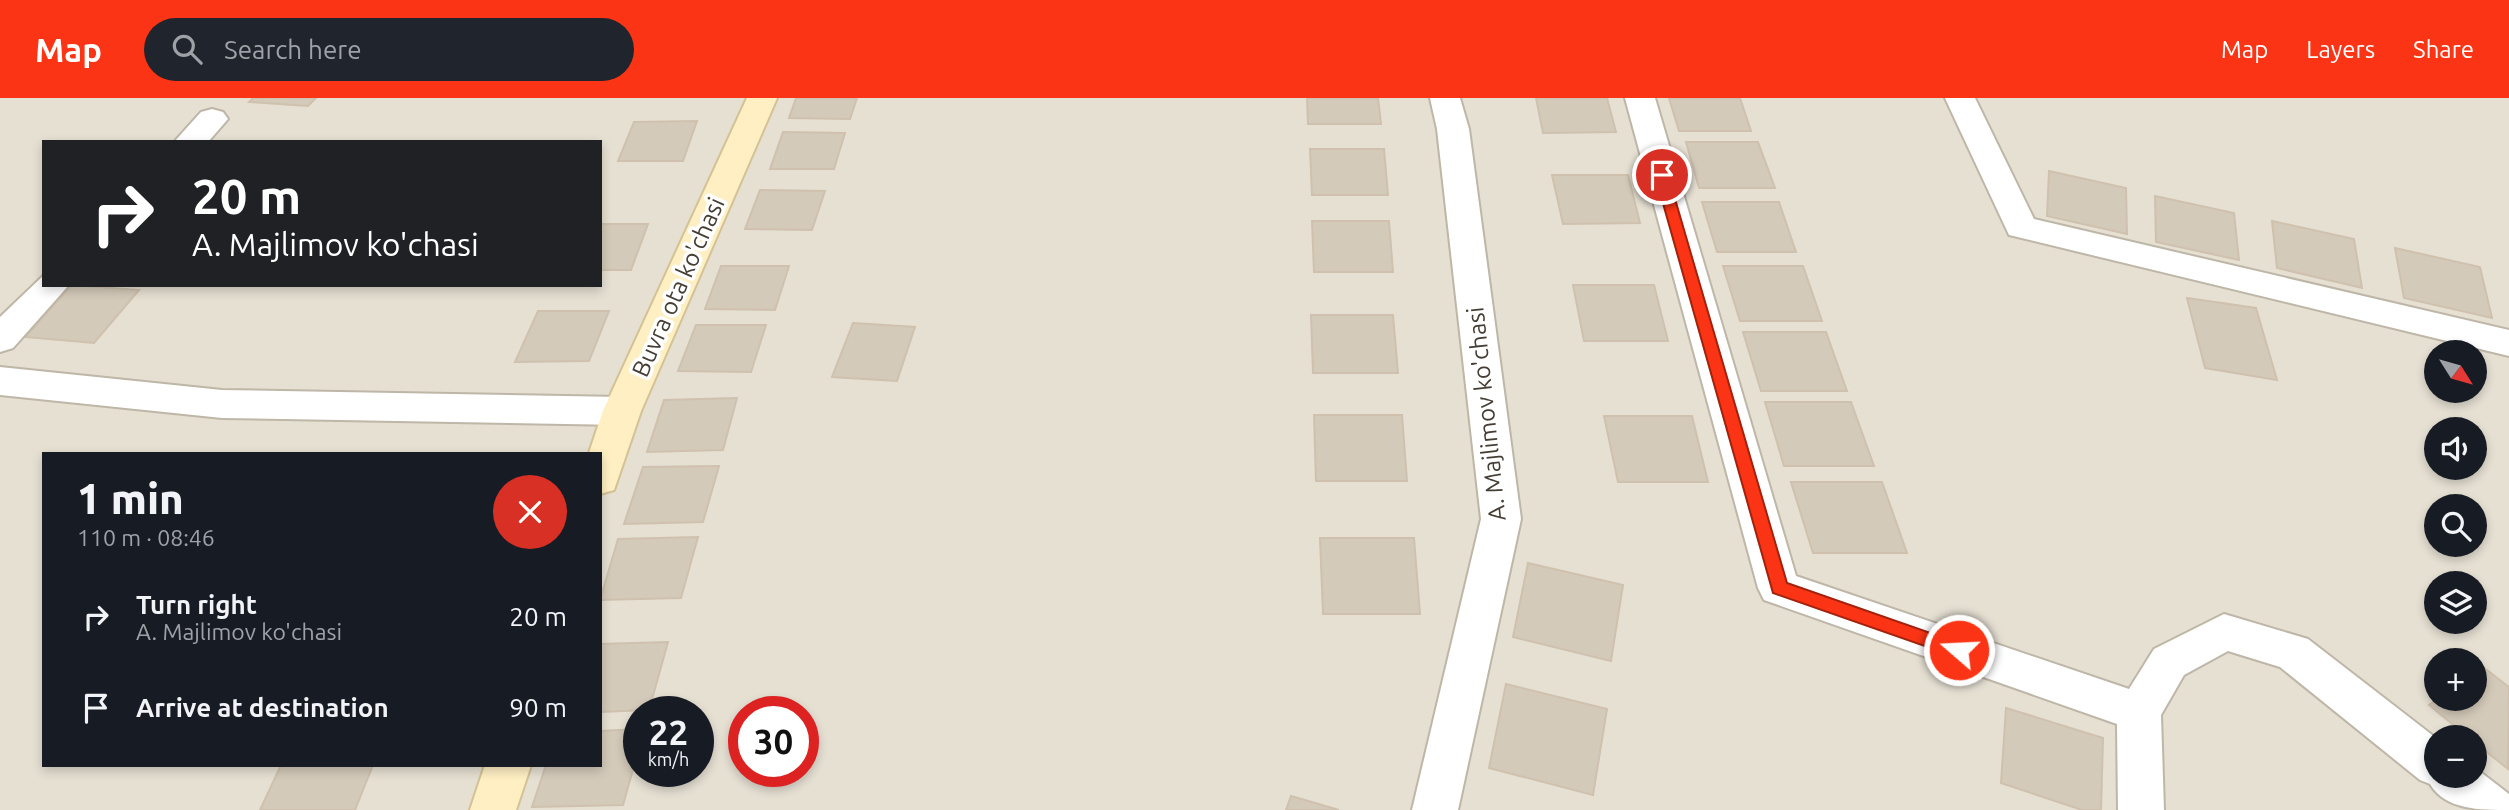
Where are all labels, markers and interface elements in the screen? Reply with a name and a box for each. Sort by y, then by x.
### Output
search box [144,18,634,81]
icon: search [168,30,206,68]
text: Map [35,31,102,68]
text: Search here [224,35,362,64]
text: Map [2221,36,2268,63]
text: Layers [2306,36,2375,63]
text: Share [2413,36,2474,63]
pin [1632,145,1692,205]
icon: arrive [1643,156,1681,194]
icon: right [77,168,168,259]
text: 20 m [192,168,301,223]
street label: Buvra ota ko'chasi [626,193,730,381]
text: A. Majlimov ko'chasi [192,226,479,262]
street label: A. Majlimov ko'chasi [1461,306,1511,522]
north arrow [2424,340,2487,402]
map controls [2424,340,2487,788]
button: sound [2424,417,2487,480]
text: 1 min [77,475,184,522]
button: close [493,475,567,549]
button: search [2424,494,2487,557]
text: 110 m · 08:46 [77,525,215,550]
button: layers [2424,571,2487,634]
text: Turn right [136,590,257,619]
icon: right [77,598,115,636]
text: 20 m [509,602,567,631]
position arrow [1922,613,1996,687]
text: A. Majlimov ko'chasi [136,619,342,644]
button: + [2424,648,2487,711]
icon: arrive [77,689,115,727]
text: Arrive at destination [136,693,389,722]
text: 90 m [509,693,567,722]
speed limit sign: 30 [728,696,819,787]
text: 22 [649,712,688,752]
button: − [2424,725,2487,788]
text: km/h [648,749,689,769]

